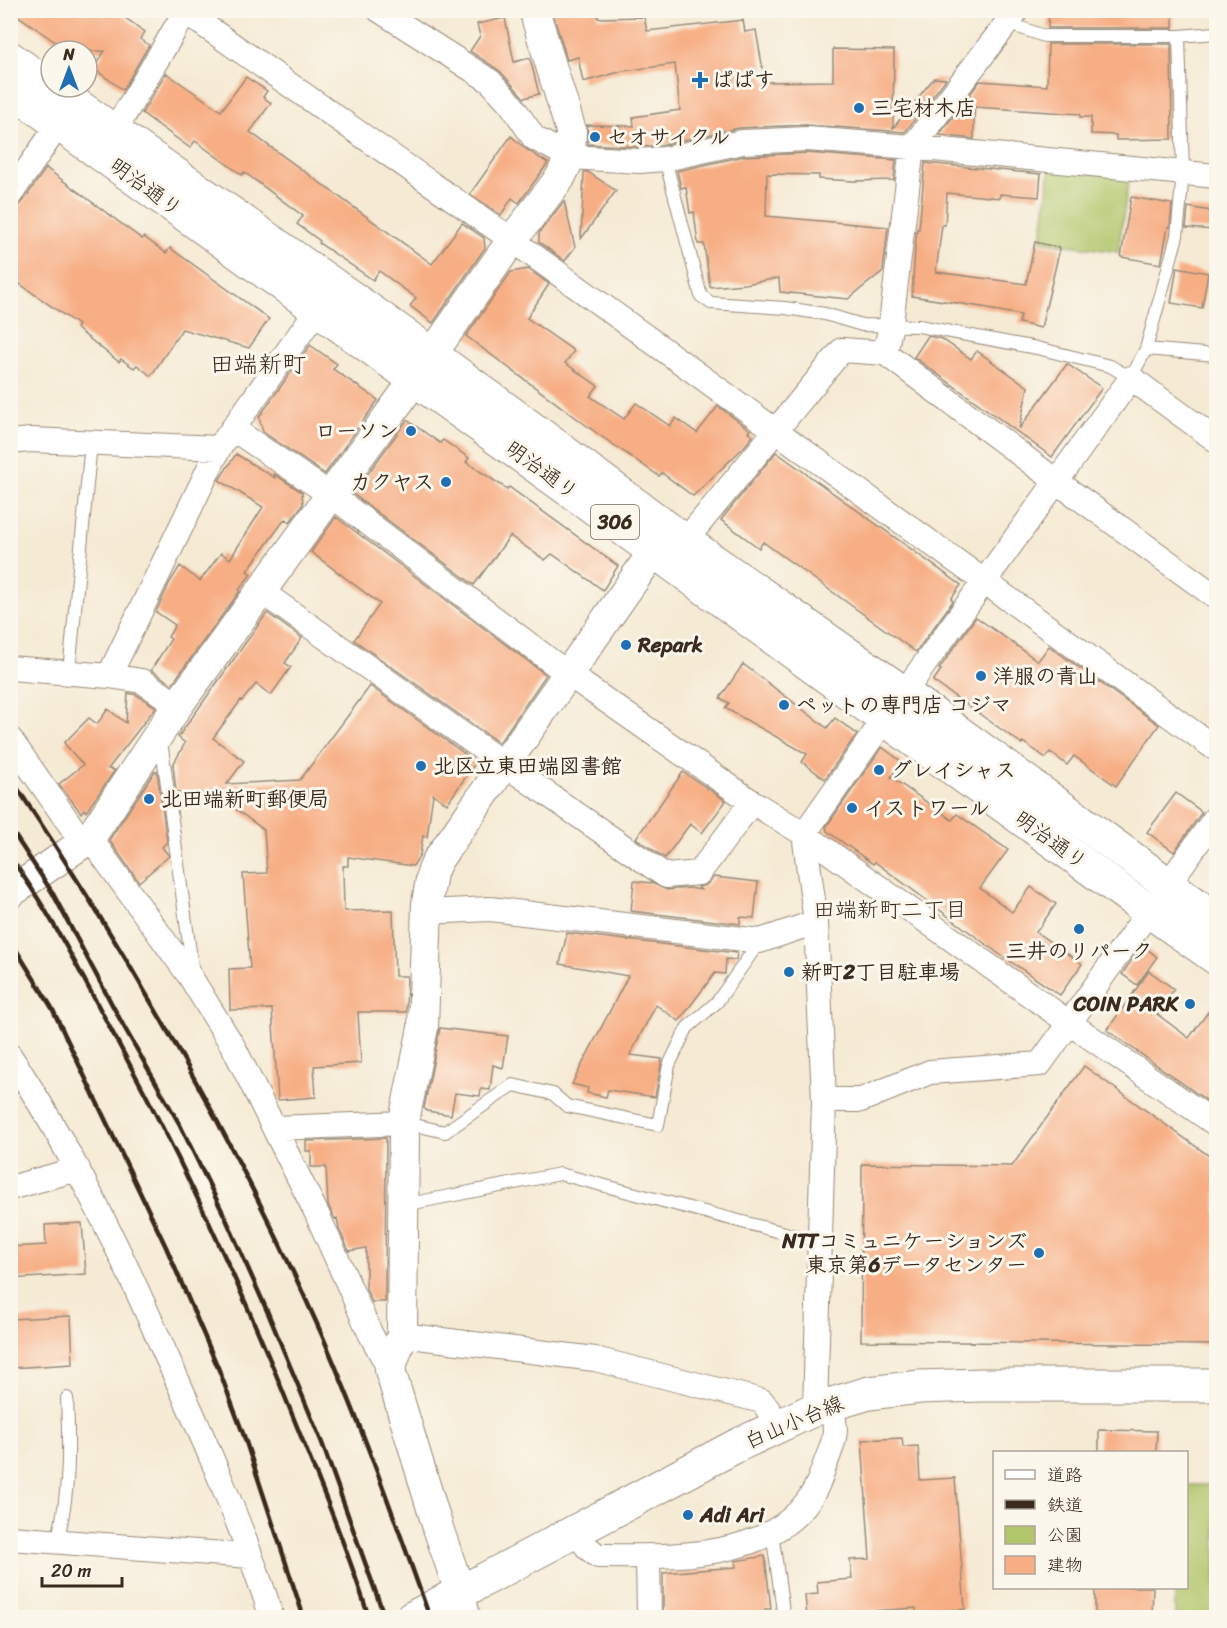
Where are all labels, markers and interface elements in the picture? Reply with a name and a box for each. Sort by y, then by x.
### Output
north arrow [39,39,99,99]
text: N [62,40,75,69]
place label: ぱぱす [712,61,775,99]
marker: ぱぱす [693,73,707,87]
place label: 三宅材木店 [871,89,976,127]
marker: 三宅材木店 [852,101,866,115]
place label: セオサイクル [607,118,730,156]
marker: セオサイクル [588,130,602,144]
street label: 明治通り [101,147,191,227]
district label: 田端新町 [210,343,306,385]
place label: ローソン [315,412,399,450]
marker: ローソン [404,424,418,438]
street label: 明治通り [497,430,587,510]
place label: カクヤス [350,463,434,501]
marker: カクヤス [439,475,453,489]
road number: 306 [591,505,639,539]
place label: Repark [637,626,703,664]
marker: Repark [619,638,633,652]
place label: 洋服の青山 [993,657,1098,695]
marker: 洋服の青山 [974,669,988,683]
place label: ペットの専門店 コジマ [796,686,1011,724]
marker: ペットの専門店 コジマ [777,698,791,712]
place label: 北区立東田端図書館 [433,747,622,785]
place label: グレイシャス [891,751,1016,789]
marker: 北区立東田端図書館 [414,759,428,773]
marker: グレイシャス [872,763,886,777]
place label: 北田端新町郵便局 [161,780,329,818]
place label: イストワール [864,789,990,827]
marker: 北田端新町郵便局 [142,792,156,806]
street label: 明治通り [1006,800,1096,880]
marker: イストワール [845,801,859,815]
district label: 田端新町二丁目 [813,890,967,929]
marker: 三井のリパーク [1072,922,1086,936]
place label: 三井のリパーク [1006,932,1153,970]
place label: 新町2丁目駐車場 [801,953,960,991]
marker: 新町2丁目駐車場 [782,965,796,979]
place label: COIN PARK [1072,985,1179,1023]
marker: COIN PARK [1183,997,1197,1011]
place label: NTTコミュニケーションズ 東京第6データセンター [781,1222,1027,1284]
marker: NTTコミュニケーションズ 東京第6データセンター [1032,1246,1046,1260]
street label: 白山小台線 [738,1384,850,1460]
legend [993,1451,1188,1589]
text: 道路 [1047,1459,1083,1491]
text: 鉄道 [1047,1489,1083,1521]
place label: Adi Ari [699,1496,765,1534]
marker: Adi Ari [681,1508,695,1522]
text: 公園 [1047,1519,1083,1551]
text: 建物 [1047,1549,1083,1581]
scale bar [42,1550,122,1588]
text: 20 m [51,1555,91,1587]

